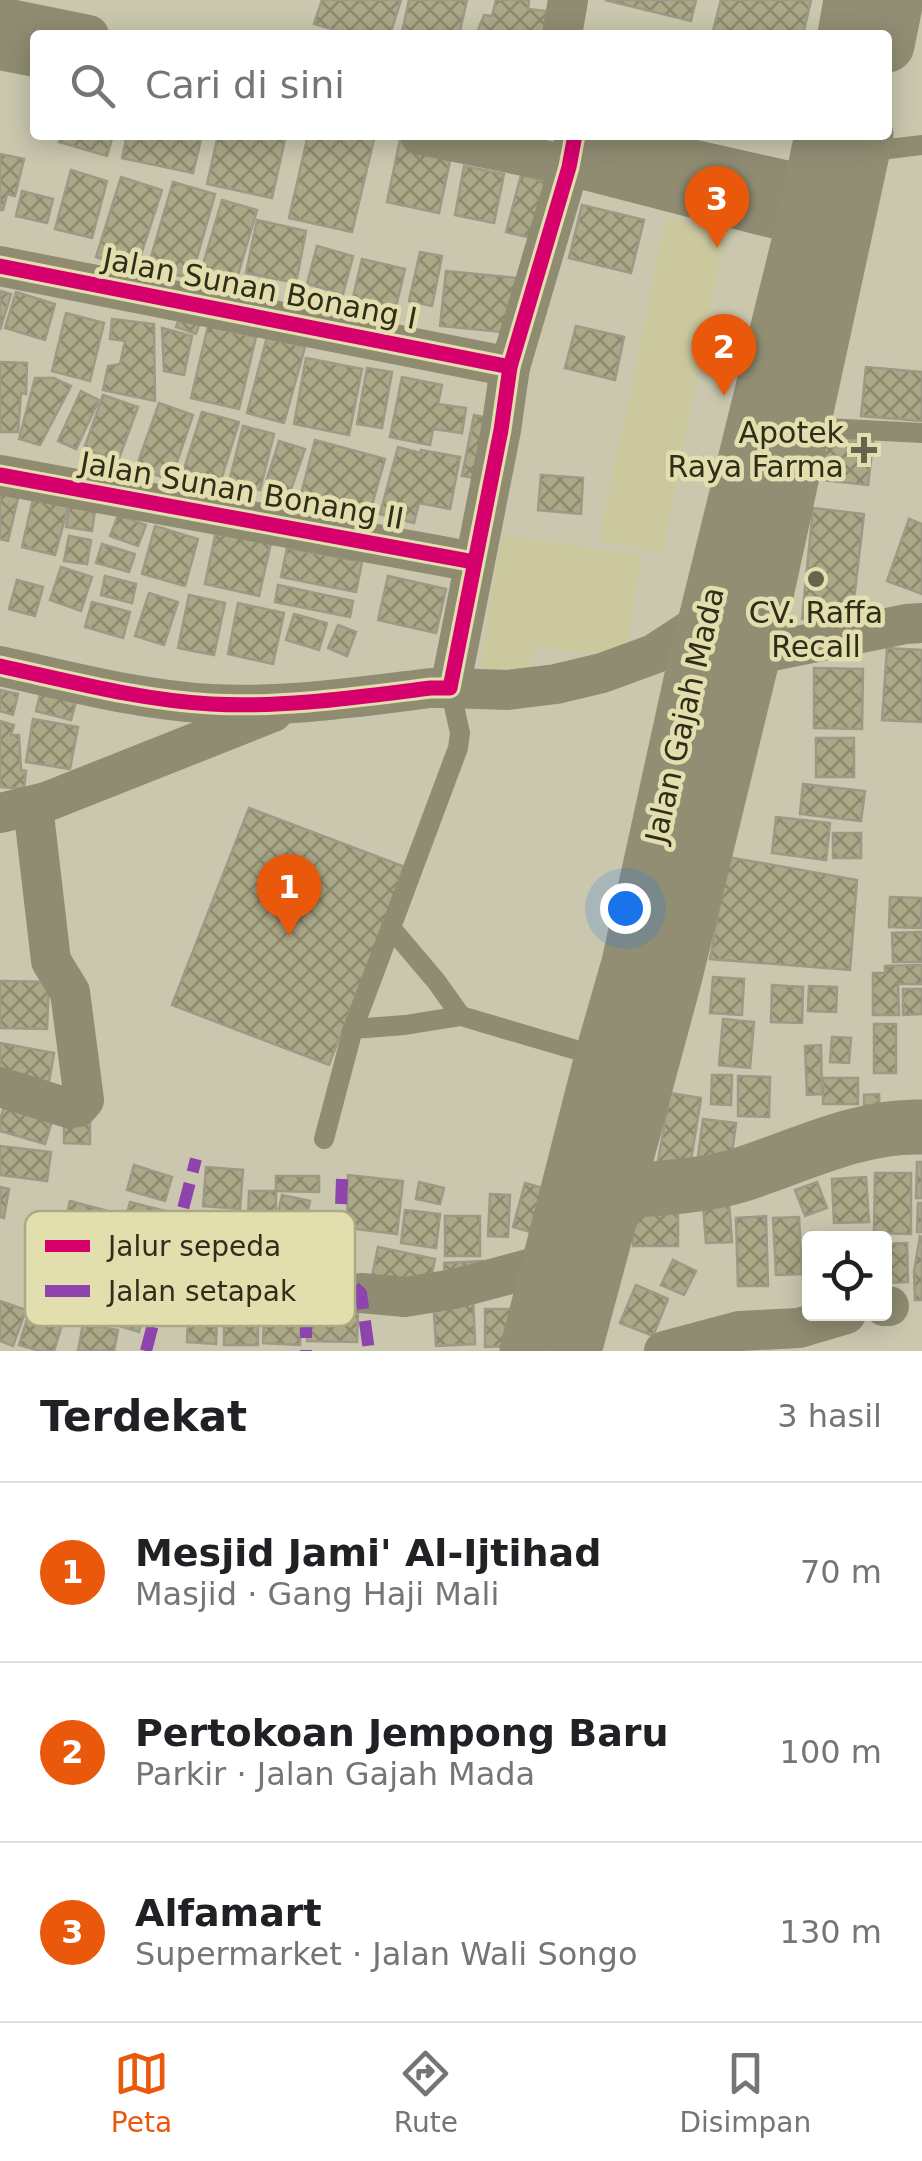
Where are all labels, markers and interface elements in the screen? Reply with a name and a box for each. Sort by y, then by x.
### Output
search box [30,30,892,140]
icon: search [65,58,120,113]
text: Cari di sini [145,63,345,107]
pin: 3 [684,166,750,248]
street label: Jalan Sunan Bonang I [98,240,420,336]
pin: 2 [692,314,756,396]
place label: Apotek Raya Farma [667,415,845,484]
marker: Apotek Raya Farma [853,439,875,461]
street label: Jalan Sunan Bonang II [76,444,407,536]
marker: CV. Raffa Recall [805,568,827,590]
street label: Jalan Gajah Mada [638,584,731,848]
place label: CV. Raffa Recall [749,595,883,664]
pin: 1 [256,854,322,936]
your location [600,883,651,934]
legend [25,1211,355,1326]
text: Jalur sepeda [106,1230,281,1263]
map controls [802,1231,892,1321]
button: locate [802,1231,892,1321]
text: Jalan setapak [106,1275,297,1308]
text: Terdekat [40,1392,247,1441]
text: 3 hasil [777,1397,882,1435]
text: Mesjid Jami' Al-Ijtihad [135,1531,601,1575]
text: 1 [61,1553,84,1591]
text: 70 m [800,1553,882,1591]
text: Masjid · Gang Haji Mali [135,1575,499,1613]
text: Pertokoan Jempong Baru [135,1711,669,1755]
text: 2 [61,1733,84,1771]
text: 100 m [780,1733,882,1771]
text: Parkir · Jalan Gajah Mada [135,1755,535,1793]
text: Alfamart [135,1891,322,1935]
text: 3 [61,1913,84,1951]
text: 130 m [780,1913,882,1951]
text: Supermarket · Jalan Wali Songo [135,1935,637,1973]
tab: Peta [111,2046,172,2139]
tab: Rute [394,2046,458,2139]
tab: Disimpan [680,2046,811,2139]

